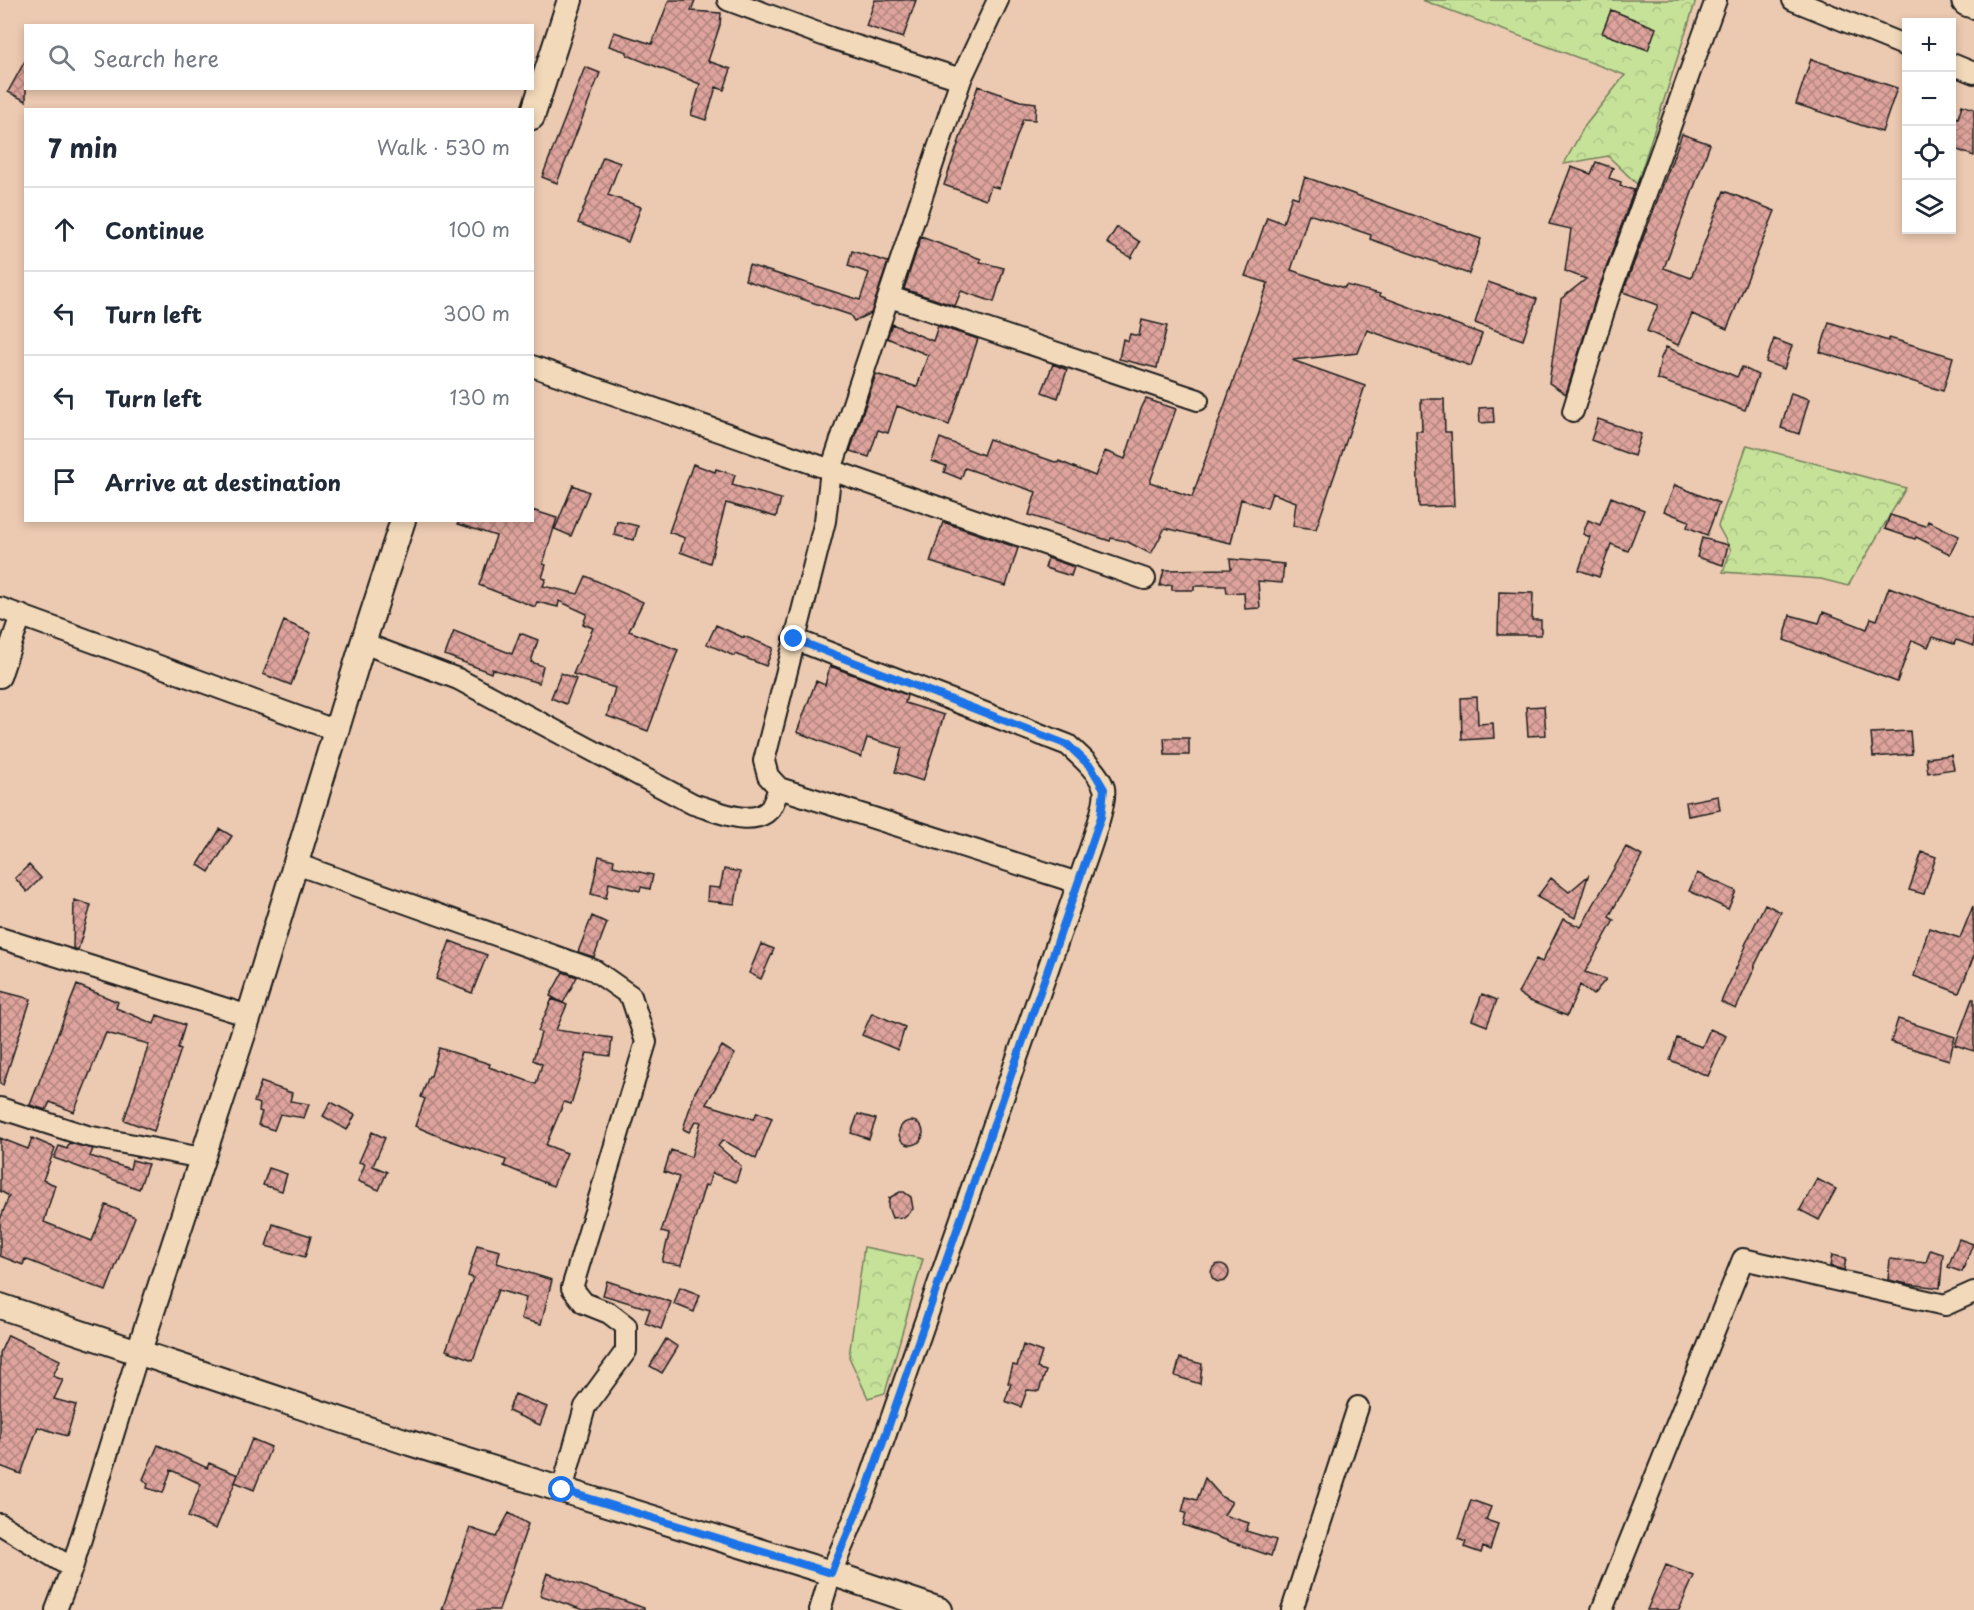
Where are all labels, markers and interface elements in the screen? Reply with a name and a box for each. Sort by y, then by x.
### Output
map controls [1902,18,1956,234]
button: + [1902,18,1956,72]
search box [24,24,534,90]
icon: search [45,41,78,74]
text: Search here [93,41,219,74]
button: − [1902,72,1956,126]
button: locate [1902,126,1956,180]
text: 7 min [48,128,118,167]
text: Walk · 530 m [377,132,510,162]
button: layers [1902,180,1956,234]
icon: ahead [48,213,81,246]
text: Continue [105,213,204,246]
text: 100 m [449,214,510,244]
icon: left [48,297,81,330]
text: Turn left [105,297,202,330]
text: 300 m [443,298,510,328]
icon: left [48,381,81,414]
text: Turn left [105,381,202,414]
text: 130 m [450,382,510,412]
icon: arrive [48,465,81,498]
text: Arrive at destination [105,465,341,498]
route end [780,625,806,651]
route start [548,1476,574,1502]

